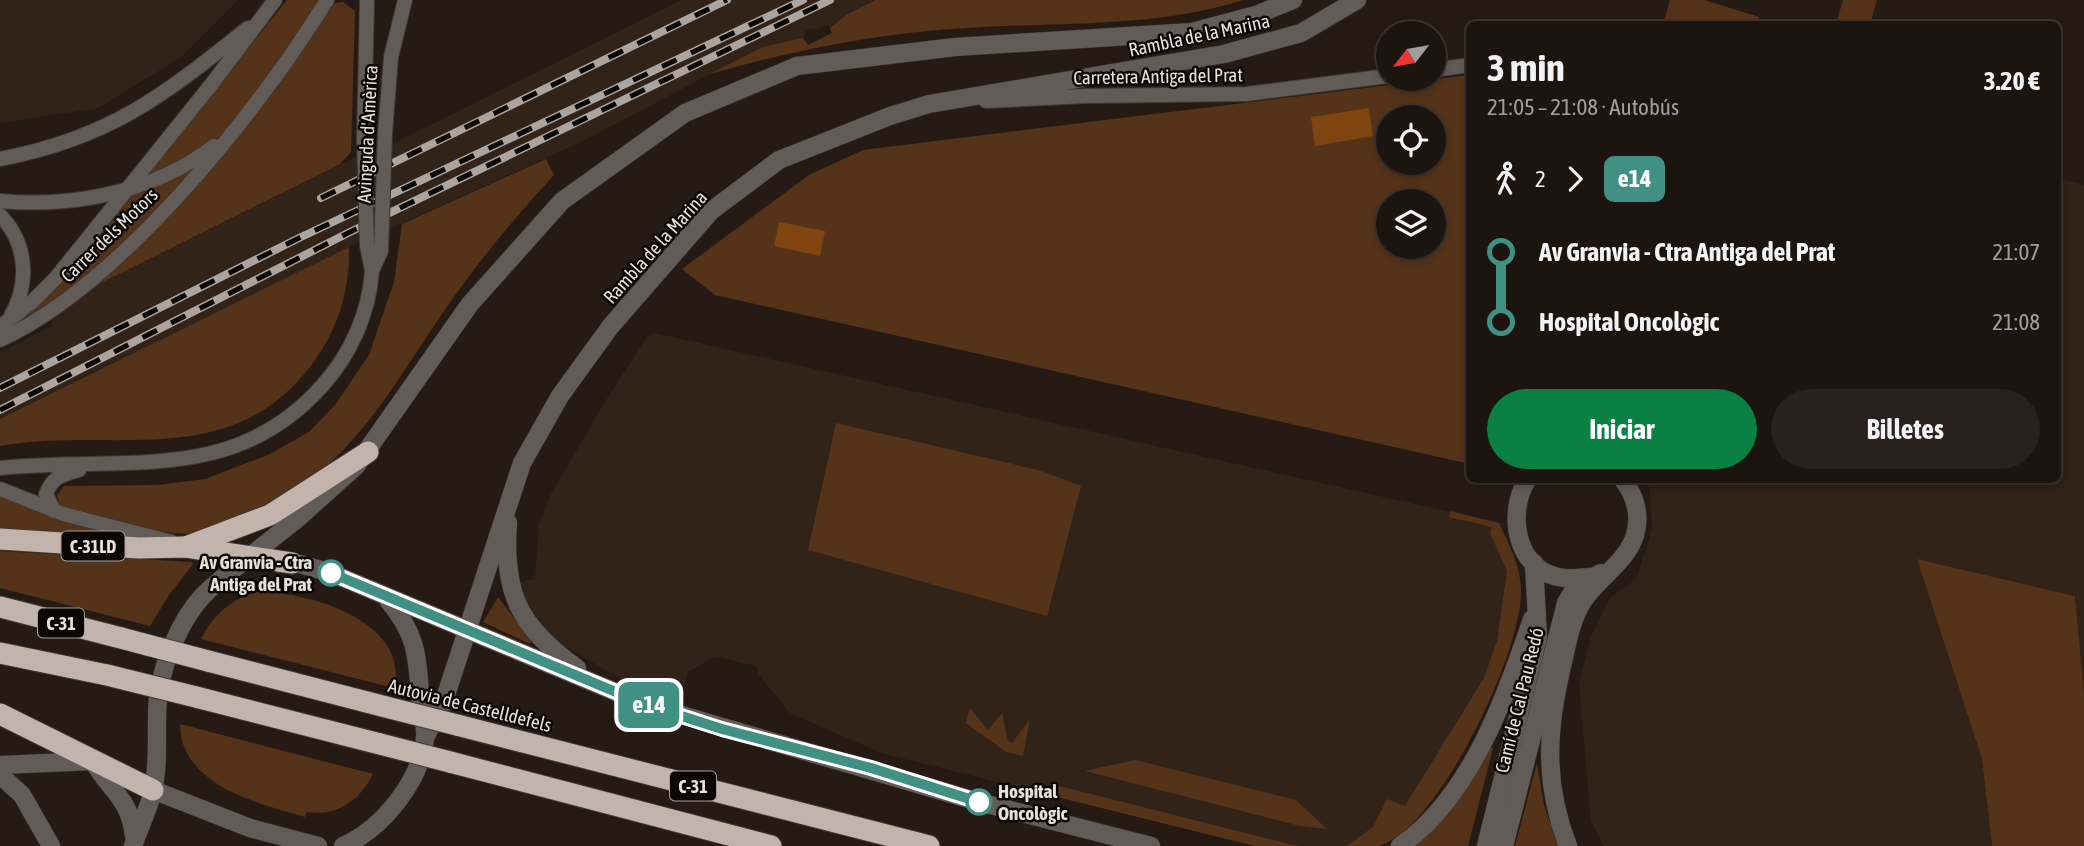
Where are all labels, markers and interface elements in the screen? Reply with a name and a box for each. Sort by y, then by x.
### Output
street label: Rambla de la Marina [1126,9,1272,61]
north arrow [1376,21,1446,91]
map controls [1376,21,1446,259]
text: 3 min [1487,46,1565,89]
street label: Avinguda d'Amèrica [352,64,382,204]
street label: Carretera Antiga del Prat [1073,64,1243,88]
text: 3.20 € [1983,66,2040,96]
text: 21:05 – 21:08 · Autobús [1487,94,1679,120]
button: locate [1376,105,1446,175]
icon: walk [1487,160,1525,198]
icon: forward [1556,160,1594,198]
text: e14 [1618,165,1651,192]
text: 2 [1535,166,1546,192]
street label: Carrer dels Motors [56,183,162,287]
street label: Rambla de la Marina [599,186,711,308]
button: layers [1376,189,1446,259]
text: Av Granvia - Ctra Antiga del Prat [1539,237,1835,267]
text: 21:07 [1992,239,2040,265]
text: Hospital Oncològic [1539,307,1719,337]
text: 21:08 [1992,309,2040,335]
button: Iniciar [1487,389,1757,469]
button: Billetes [1771,389,2040,469]
road number: C-31LD [62,532,124,560]
place label: Av Granvia - Ctra Antiga del Prat [199,551,313,595]
marker: Av Granvia - Ctra Antiga del Prat [318,560,344,586]
road number: C-31 [38,608,84,638]
street label: Camí de Cal Pau Redó [1490,625,1548,775]
street label: Autovia de Castelldefels [386,674,554,736]
line badge: e14 [609,682,689,728]
text: e14 [632,691,666,718]
road number: C-31 [670,772,716,800]
place label: Hospital Oncològic [998,780,1068,824]
marker: Hospital Oncològic [966,789,992,815]

